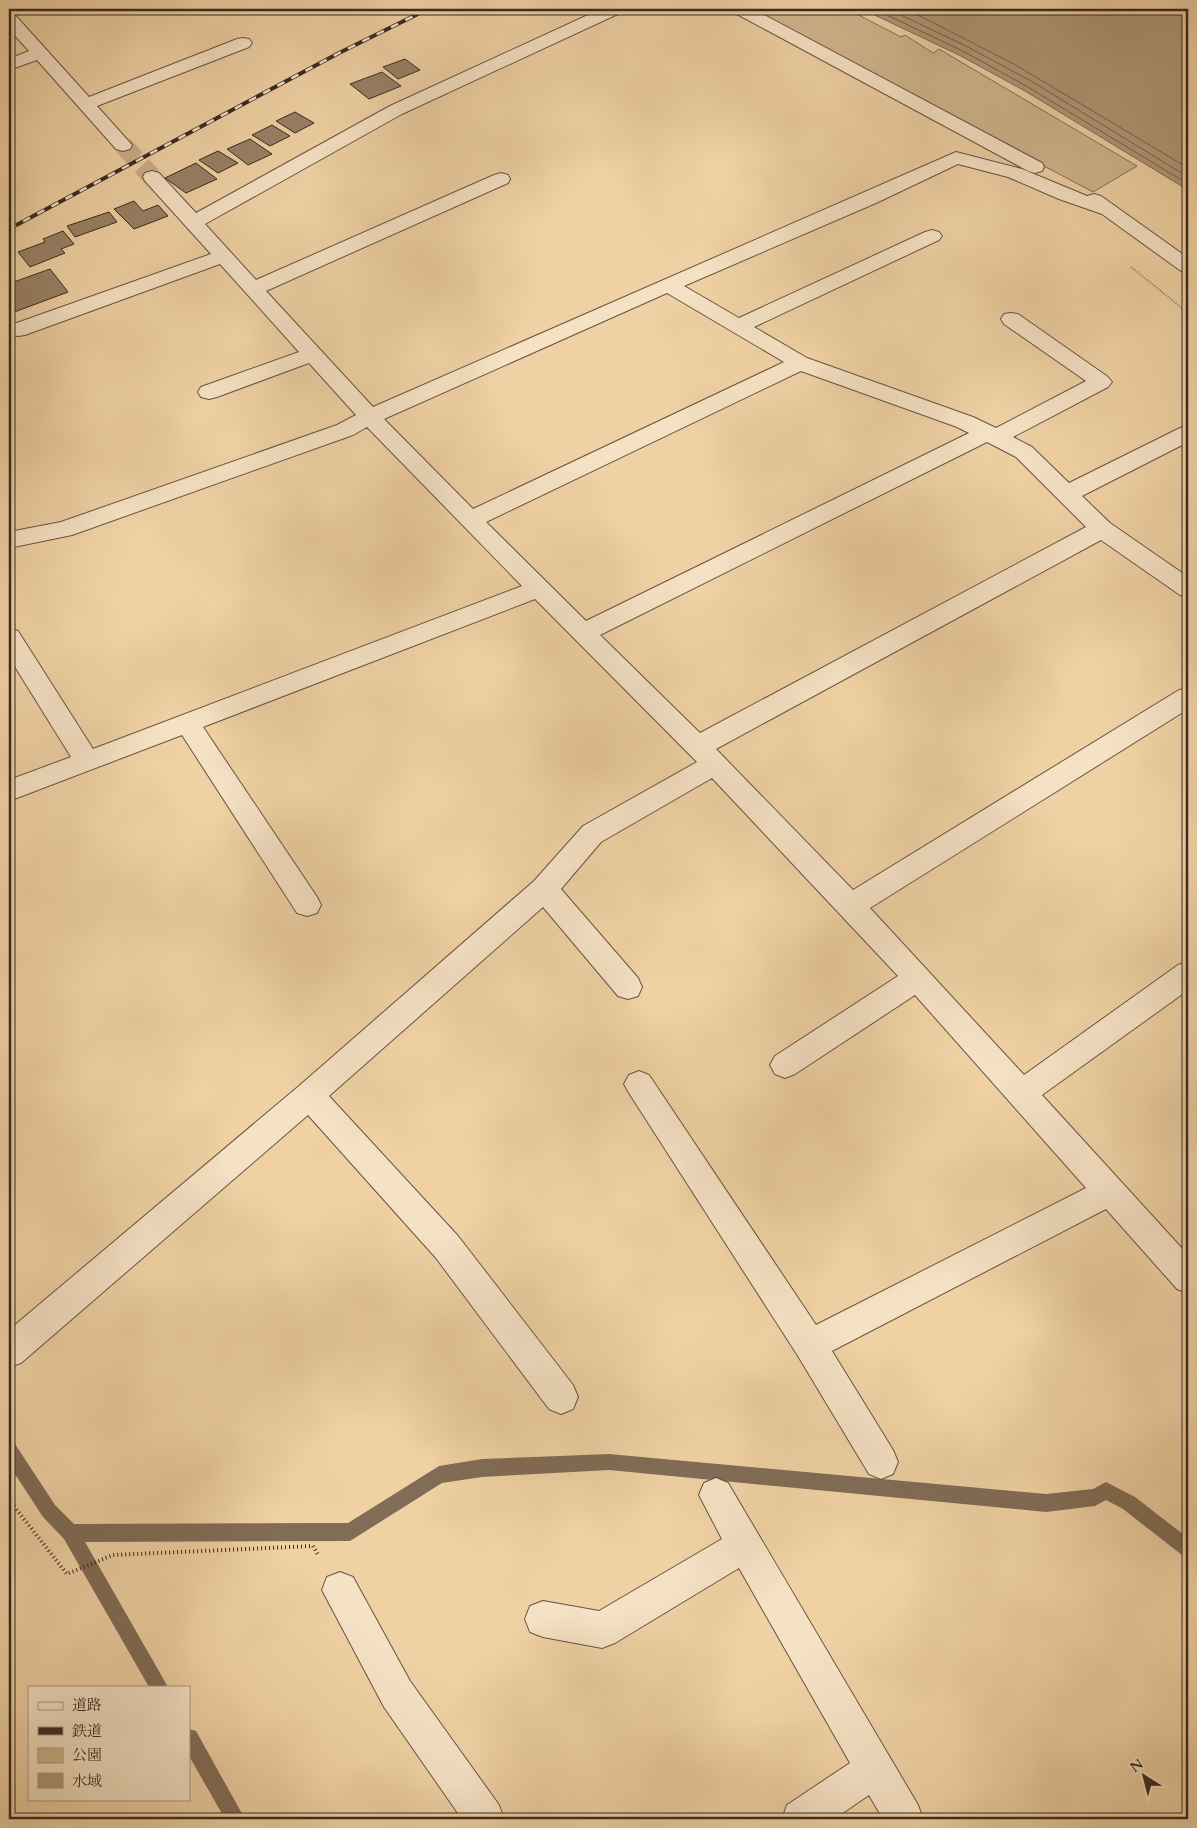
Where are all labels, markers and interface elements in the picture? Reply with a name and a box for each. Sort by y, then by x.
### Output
legend [28,1686,190,1800]
text: 道路 [72,1695,102,1715]
text: 鉄道 [72,1721,102,1741]
text: 公園 [72,1745,102,1765]
north arrow [1120,1750,1170,1800]
text: N [1126,1755,1147,1777]
text: 水域 [72,1771,102,1791]

